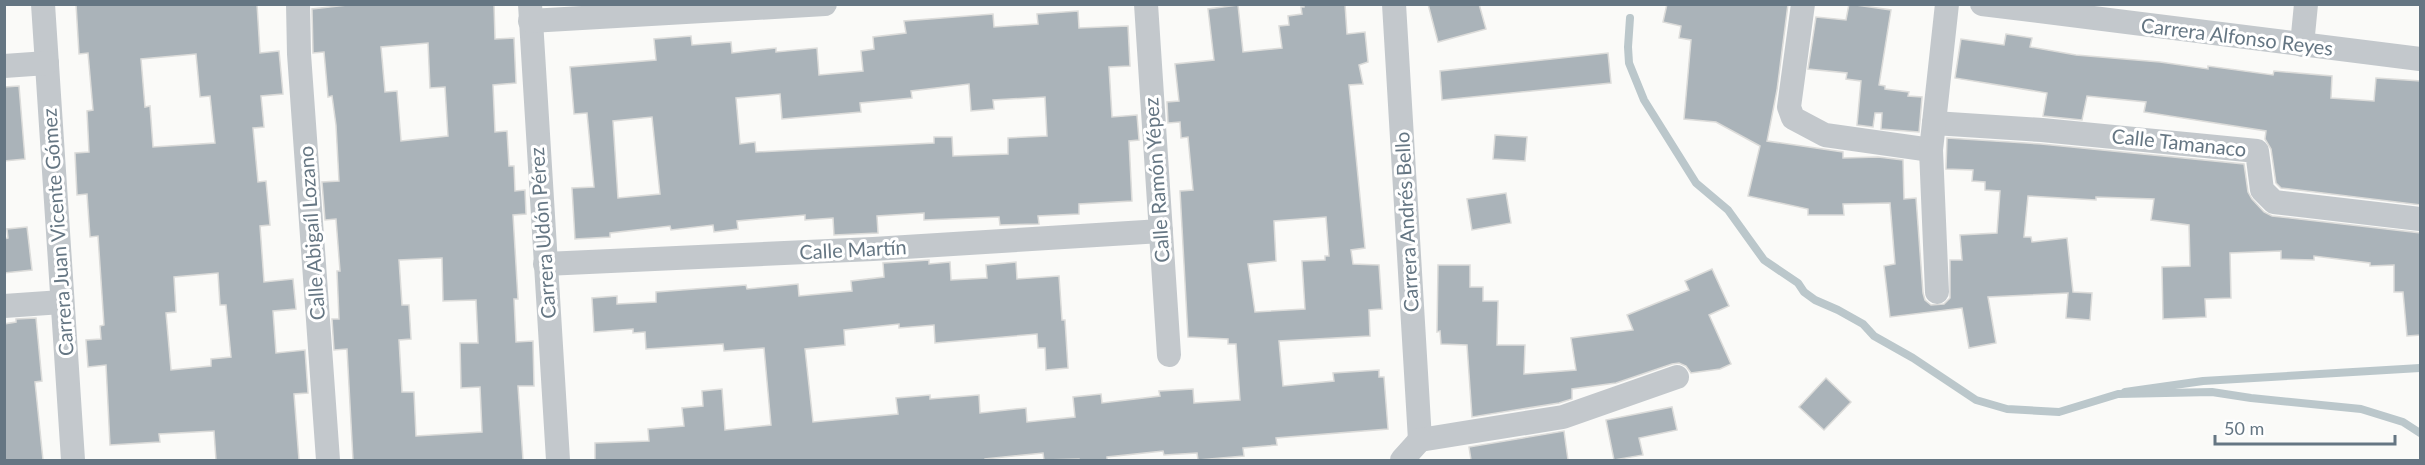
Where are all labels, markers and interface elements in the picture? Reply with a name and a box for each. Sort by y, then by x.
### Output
street label: Carrera Alfonso Reyes [2140,12,2335,60]
street label: Calle Ramón Yépez [1138,97,1174,264]
street label: Carrera Juan Vicente Gómez [36,107,78,357]
street label: Calle Tamanaco [2110,123,2248,161]
street label: Carrera Andrés Bello [1389,131,1423,313]
street label: Calle Abigaíl Lozano [293,145,329,321]
street label: Carrera Udón Pérez [524,147,560,320]
street label: Calle Martín [799,234,907,264]
scale bar [2215,408,2395,446]
text: 50 m [2224,417,2264,439]

